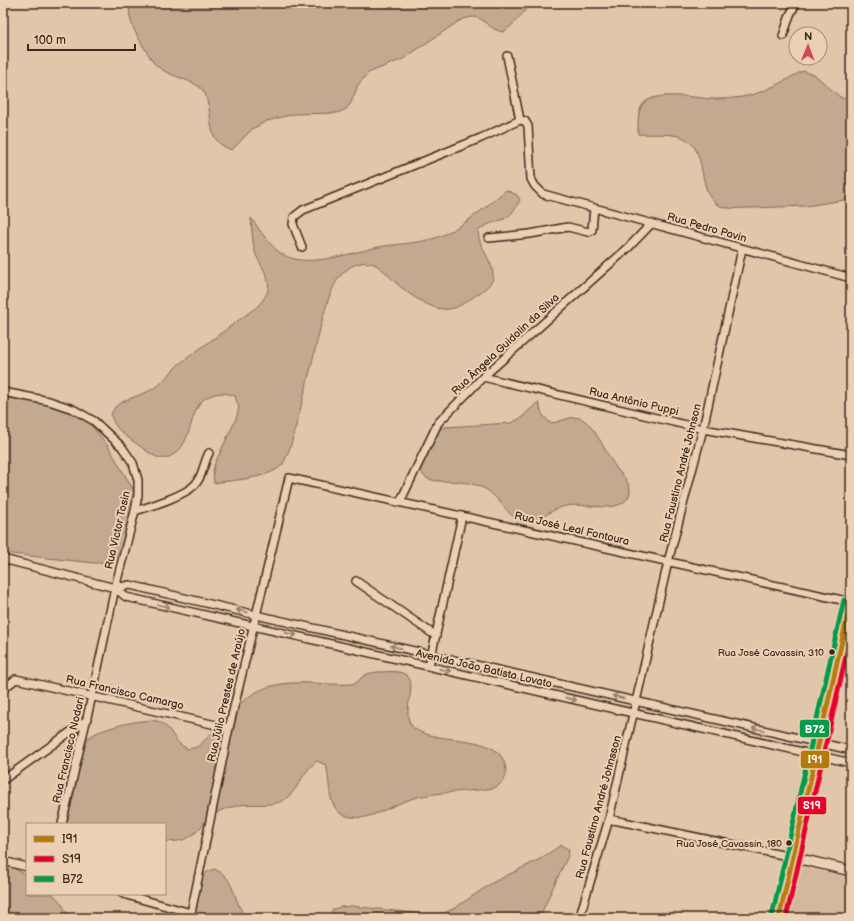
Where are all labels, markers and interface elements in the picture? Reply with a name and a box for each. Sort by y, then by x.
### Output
scale bar [28,26,135,52]
north arrow [788,26,828,66]
text: N [804,30,812,43]
text: 100 m [34,33,66,48]
street label: Rua Pedro Pavin [666,210,748,245]
street label: Rua Ângela Guidolin da Silva [449,291,562,398]
street label: Rua Antônio Puppi [588,385,680,418]
street label: Rua Faustino André Johnson [657,402,704,544]
street label: Rua Victor Tosin [102,490,133,570]
street label: Rua José Leal Fontoura [513,509,631,548]
one-way arrow [157,602,170,610]
one-way arrow [235,607,248,615]
street label: Rua Júlio Prestes de Araújo [205,627,248,763]
one-way arrow [284,631,297,639]
one-way arrow [389,642,402,650]
street label: Avenida João Batista Lovato [415,646,553,690]
place label: Rua José Cavassin, 310 [718,647,824,659]
marker: Rua José Cavassin, 310 [827,647,837,657]
one-way arrow [438,666,451,674]
street label: Rua Francisco Camargo [65,673,185,712]
one-way arrow [612,693,625,701]
street label: Rua Francisco Nodari [50,696,87,804]
one-way arrow [565,696,578,703]
line badge: B72 [799,719,830,738]
text: B72 [805,723,826,736]
one-way arrow [752,725,765,733]
street label: Rua Faustino André Johnsson [573,734,624,880]
line badge: I91 [800,750,830,769]
text: I91 [808,753,822,766]
line badge: S19 [797,796,827,815]
text: S19 [803,799,821,812]
legend [26,823,166,895]
text: I91 [62,832,77,847]
place label: Rua José Cavassin, 180 [676,838,782,850]
marker: Rua José Cavassin, 180 [784,838,794,848]
text: S19 [62,852,81,867]
text: B72 [62,872,83,887]

